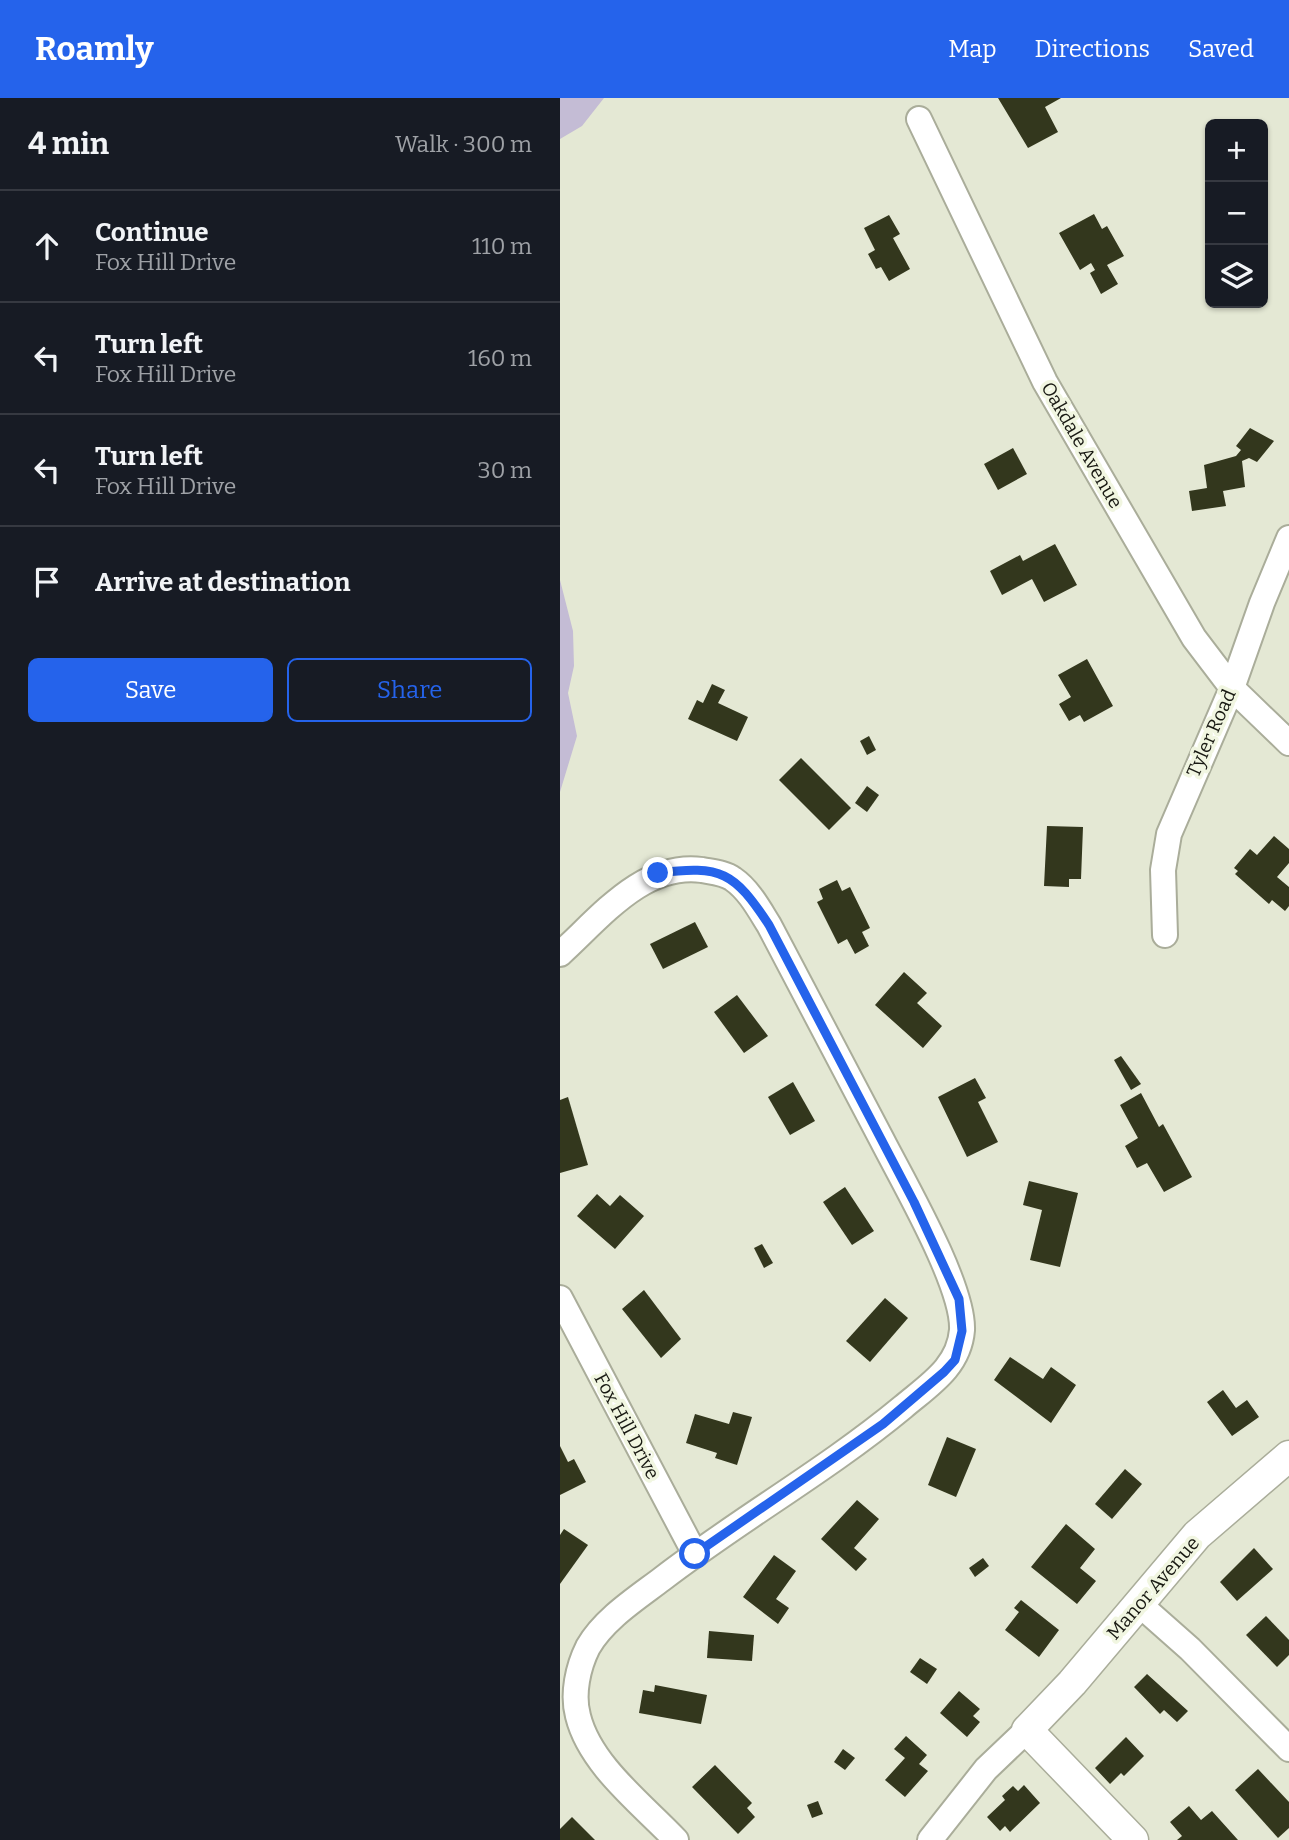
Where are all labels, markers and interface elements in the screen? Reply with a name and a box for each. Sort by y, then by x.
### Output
text: Roamly [35,29,154,69]
text: Map [948,35,997,63]
text: Directions [1035,35,1150,63]
text: Saved [1188,35,1254,63]
map controls [1205,119,1268,308]
button: + [1205,119,1268,182]
text: 4 min [28,126,109,162]
text: Walk · 300 m [395,130,532,158]
button: − [1205,182,1268,245]
text: Continue [95,217,209,248]
icon: ahead [28,227,66,265]
text: 110 m [472,232,532,260]
button: layers [1205,245,1268,308]
text: Fox Hill Drive [95,248,236,276]
text: Turn left [95,329,203,360]
icon: left [28,339,66,377]
text: 160 m [468,344,532,372]
text: Fox Hill Drive [95,360,236,388]
street label: Oakdale Avenue [1037,378,1127,512]
text: Turn left [95,441,203,472]
icon: left [28,451,66,489]
text: 30 m [478,456,532,484]
text: Fox Hill Drive [95,472,236,500]
icon: arrive [28,563,66,601]
text: Arrive at destination [95,567,350,598]
button: Save [28,658,273,722]
button: Share [287,658,532,722]
street label: Tyler Road [1181,686,1241,780]
route end [642,857,673,888]
street label: Fox Hill Drive [589,1369,665,1483]
street label: Manor Avenue [1102,1532,1204,1644]
route start [679,1538,710,1569]

